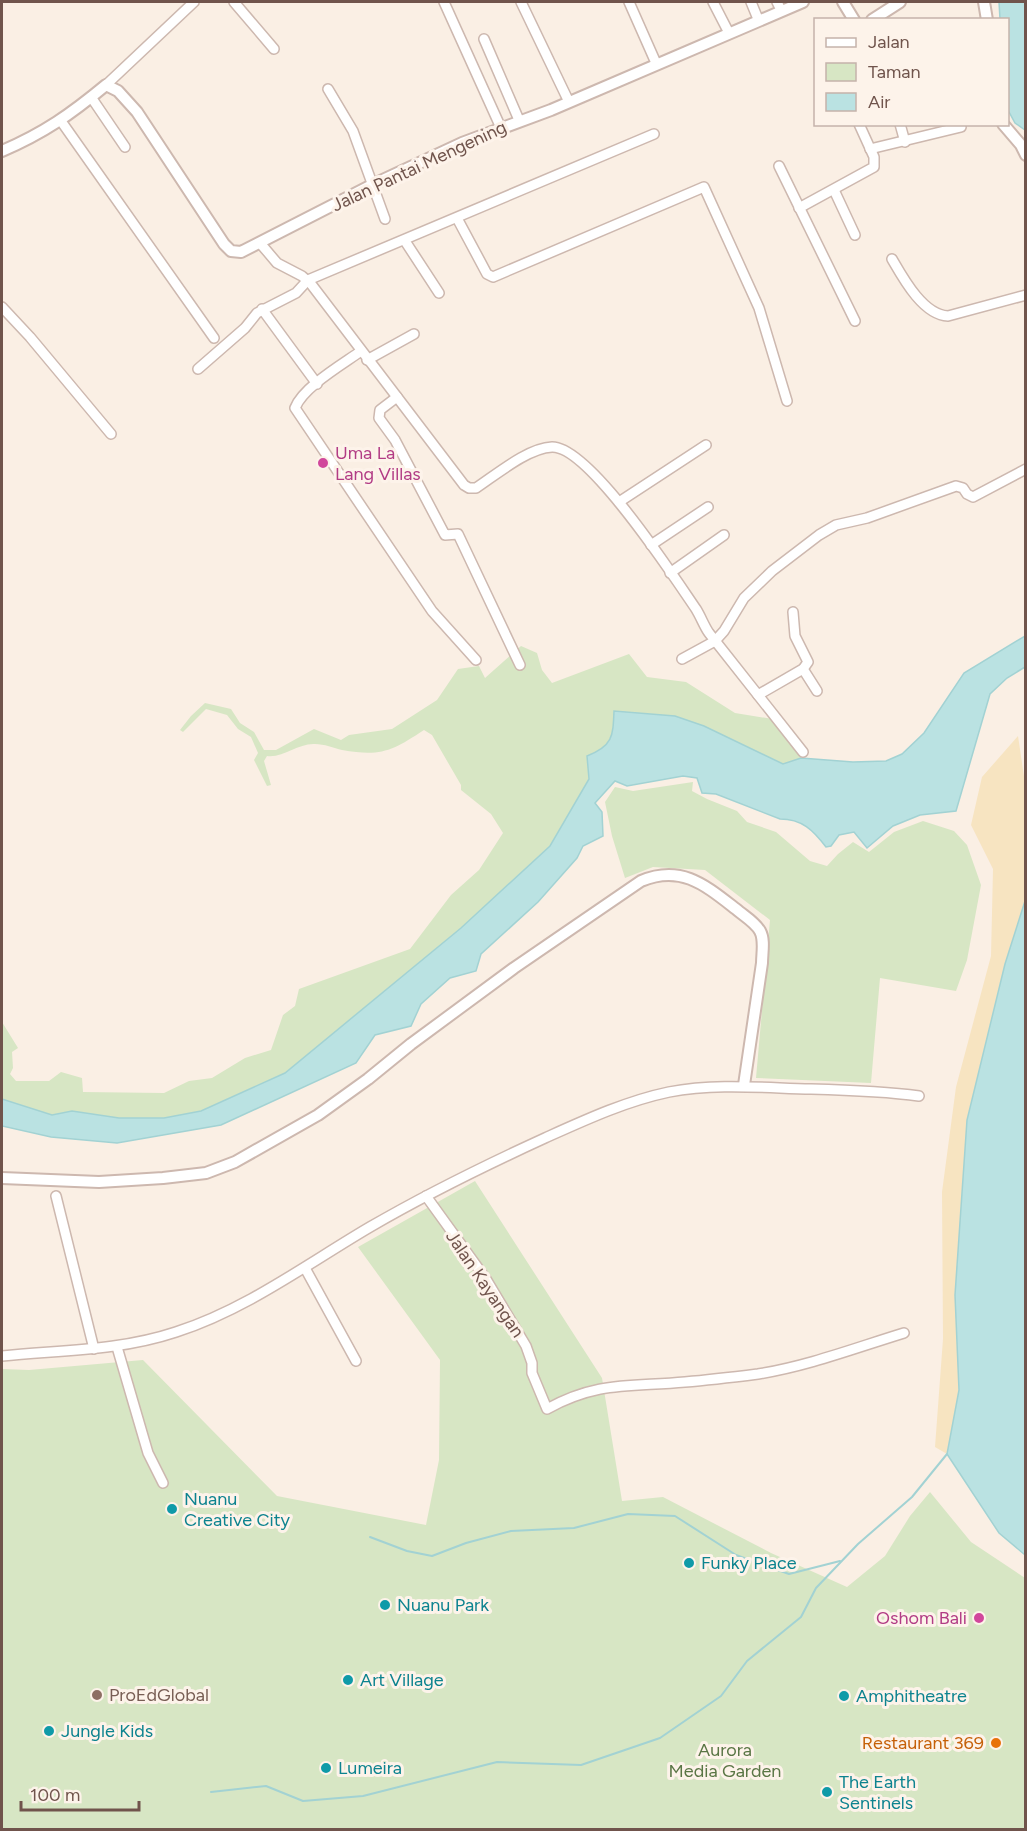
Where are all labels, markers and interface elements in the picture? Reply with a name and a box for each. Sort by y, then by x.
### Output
legend [814,18,1009,126]
text: Jalan [868,31,910,53]
text: Taman [868,61,921,83]
text: Air [868,91,890,113]
street label: Jalan Pantai Mengening [328,116,510,216]
place label: Uma La Lang Villas [335,442,421,485]
marker: Uma La Lang Villas [316,456,330,470]
street label: Jalan Kayangan [441,1226,529,1342]
place label: Nuanu Creative City [184,1488,290,1531]
marker: Nuanu Creative City [165,1502,179,1516]
place label: Funky Place [701,1552,797,1574]
marker: Funky Place [682,1556,696,1570]
place label: Nuanu Park [397,1594,489,1616]
marker: Nuanu Park [378,1598,392,1612]
place label: Oshom Bali [876,1607,967,1629]
marker: Oshom Bali [972,1611,986,1625]
place label: Art Village [360,1669,444,1691]
marker: Art Village [341,1673,355,1687]
place label: ProEdGlobal [109,1684,209,1706]
place label: Amphitheatre [856,1685,967,1707]
marker: ProEdGlobal [90,1688,104,1702]
marker: Amphitheatre [837,1689,851,1703]
place label: Jungle Kids [61,1720,153,1742]
marker: Jungle Kids [42,1724,56,1738]
place label: Restaurant 369 [862,1732,984,1754]
marker: Restaurant 369 [989,1736,1003,1750]
park label: Aurora Media Garden [669,1739,781,1782]
place label: Lumeira [338,1757,402,1779]
marker: Lumeira [319,1761,333,1775]
place label: The Earth Sentinels [839,1771,916,1814]
scale bar [21,1774,140,1812]
text: 100 m [30,1784,80,1806]
marker: The Earth Sentinels [820,1785,834,1799]

